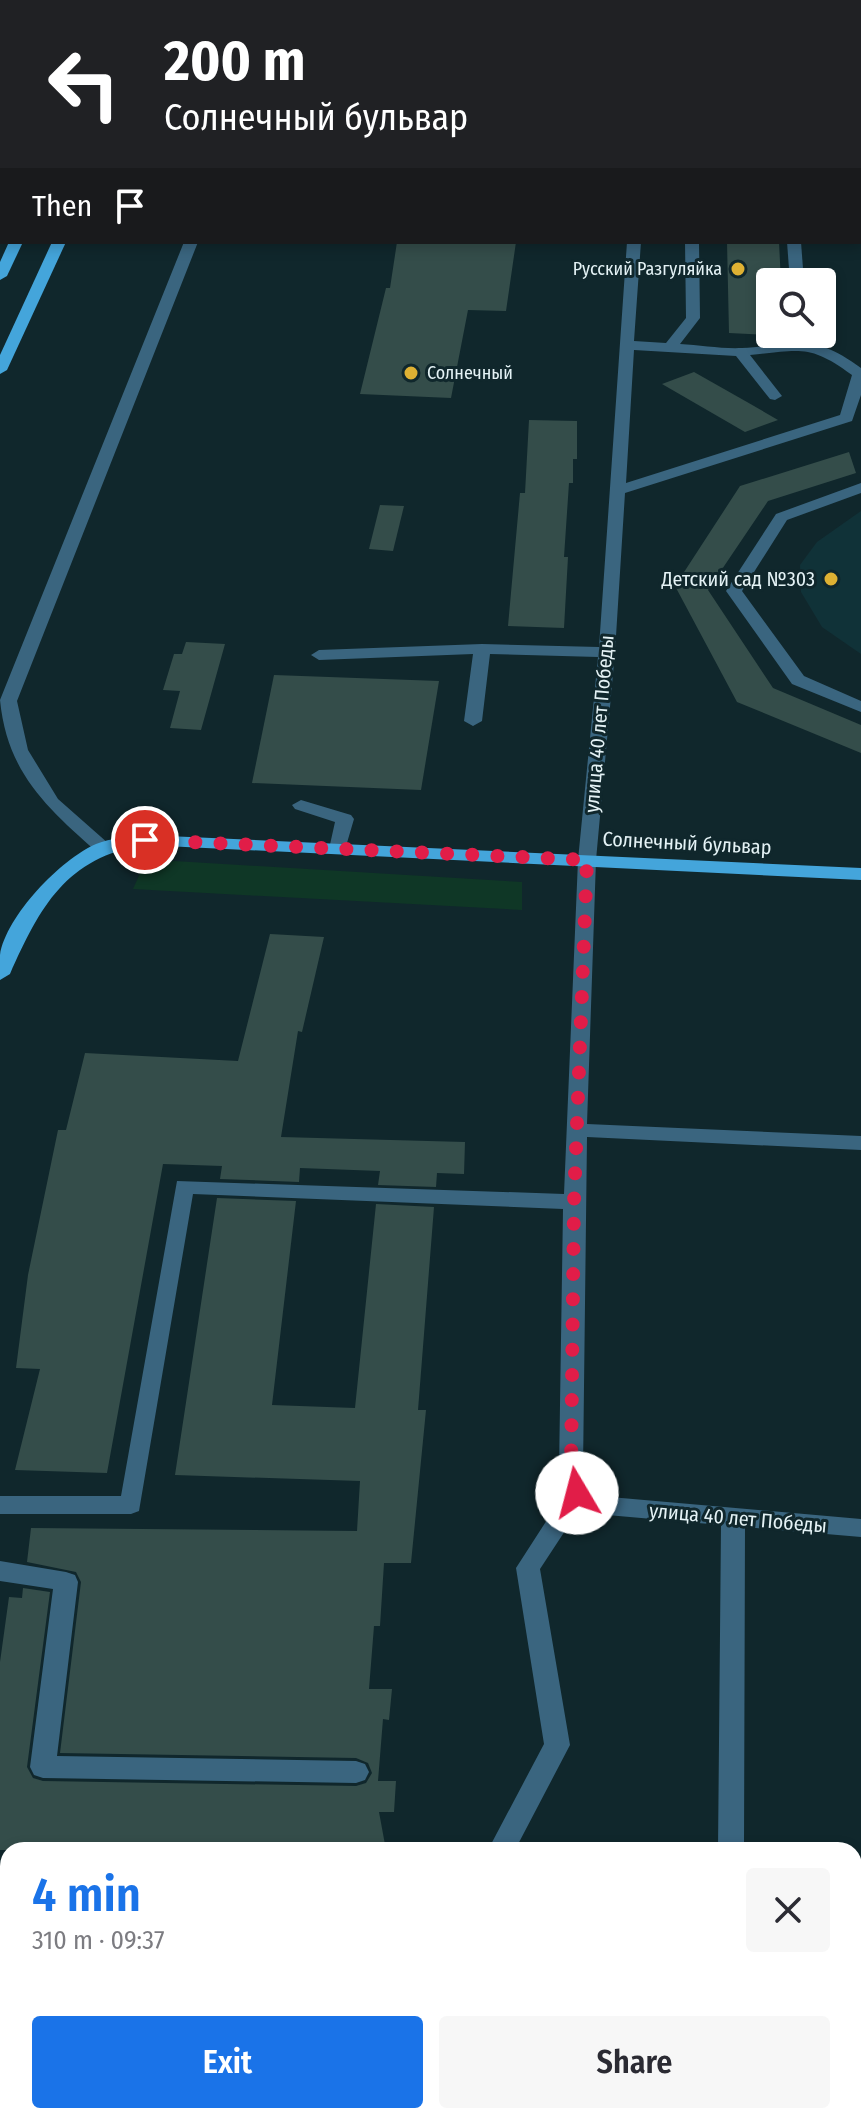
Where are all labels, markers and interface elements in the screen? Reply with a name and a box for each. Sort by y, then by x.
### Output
text: 200 m [164,28,305,95]
icon: left [32,32,136,136]
text: Солнечный бульвар [164,96,468,140]
icon: arrive [108,184,152,228]
text: Then [32,188,92,224]
place label: Русский Разгуляйка [573,258,722,280]
marker: Русский Разгуляйка [729,260,747,278]
map controls [756,268,836,348]
button: search [756,268,836,348]
place label: Солнечный [427,362,513,384]
marker: Солнечный [402,364,420,382]
place label: Детский сад №303 [660,567,815,591]
marker: Детский сад №303 [822,570,840,588]
street label: улица 40 лет Победы [579,634,619,814]
pin [111,806,179,874]
icon: arrive [123,818,167,862]
street label: Солнечный бульвар [602,827,772,859]
position arrow [535,1451,619,1535]
street label: улица 40 лет Победы [648,1498,828,1538]
text: 4 min [32,1866,141,1924]
button: close [746,1868,830,1952]
text: 310 m · 09:37 [32,1925,164,1956]
button: Exit [32,2016,423,2108]
button: Share [439,2016,830,2108]

